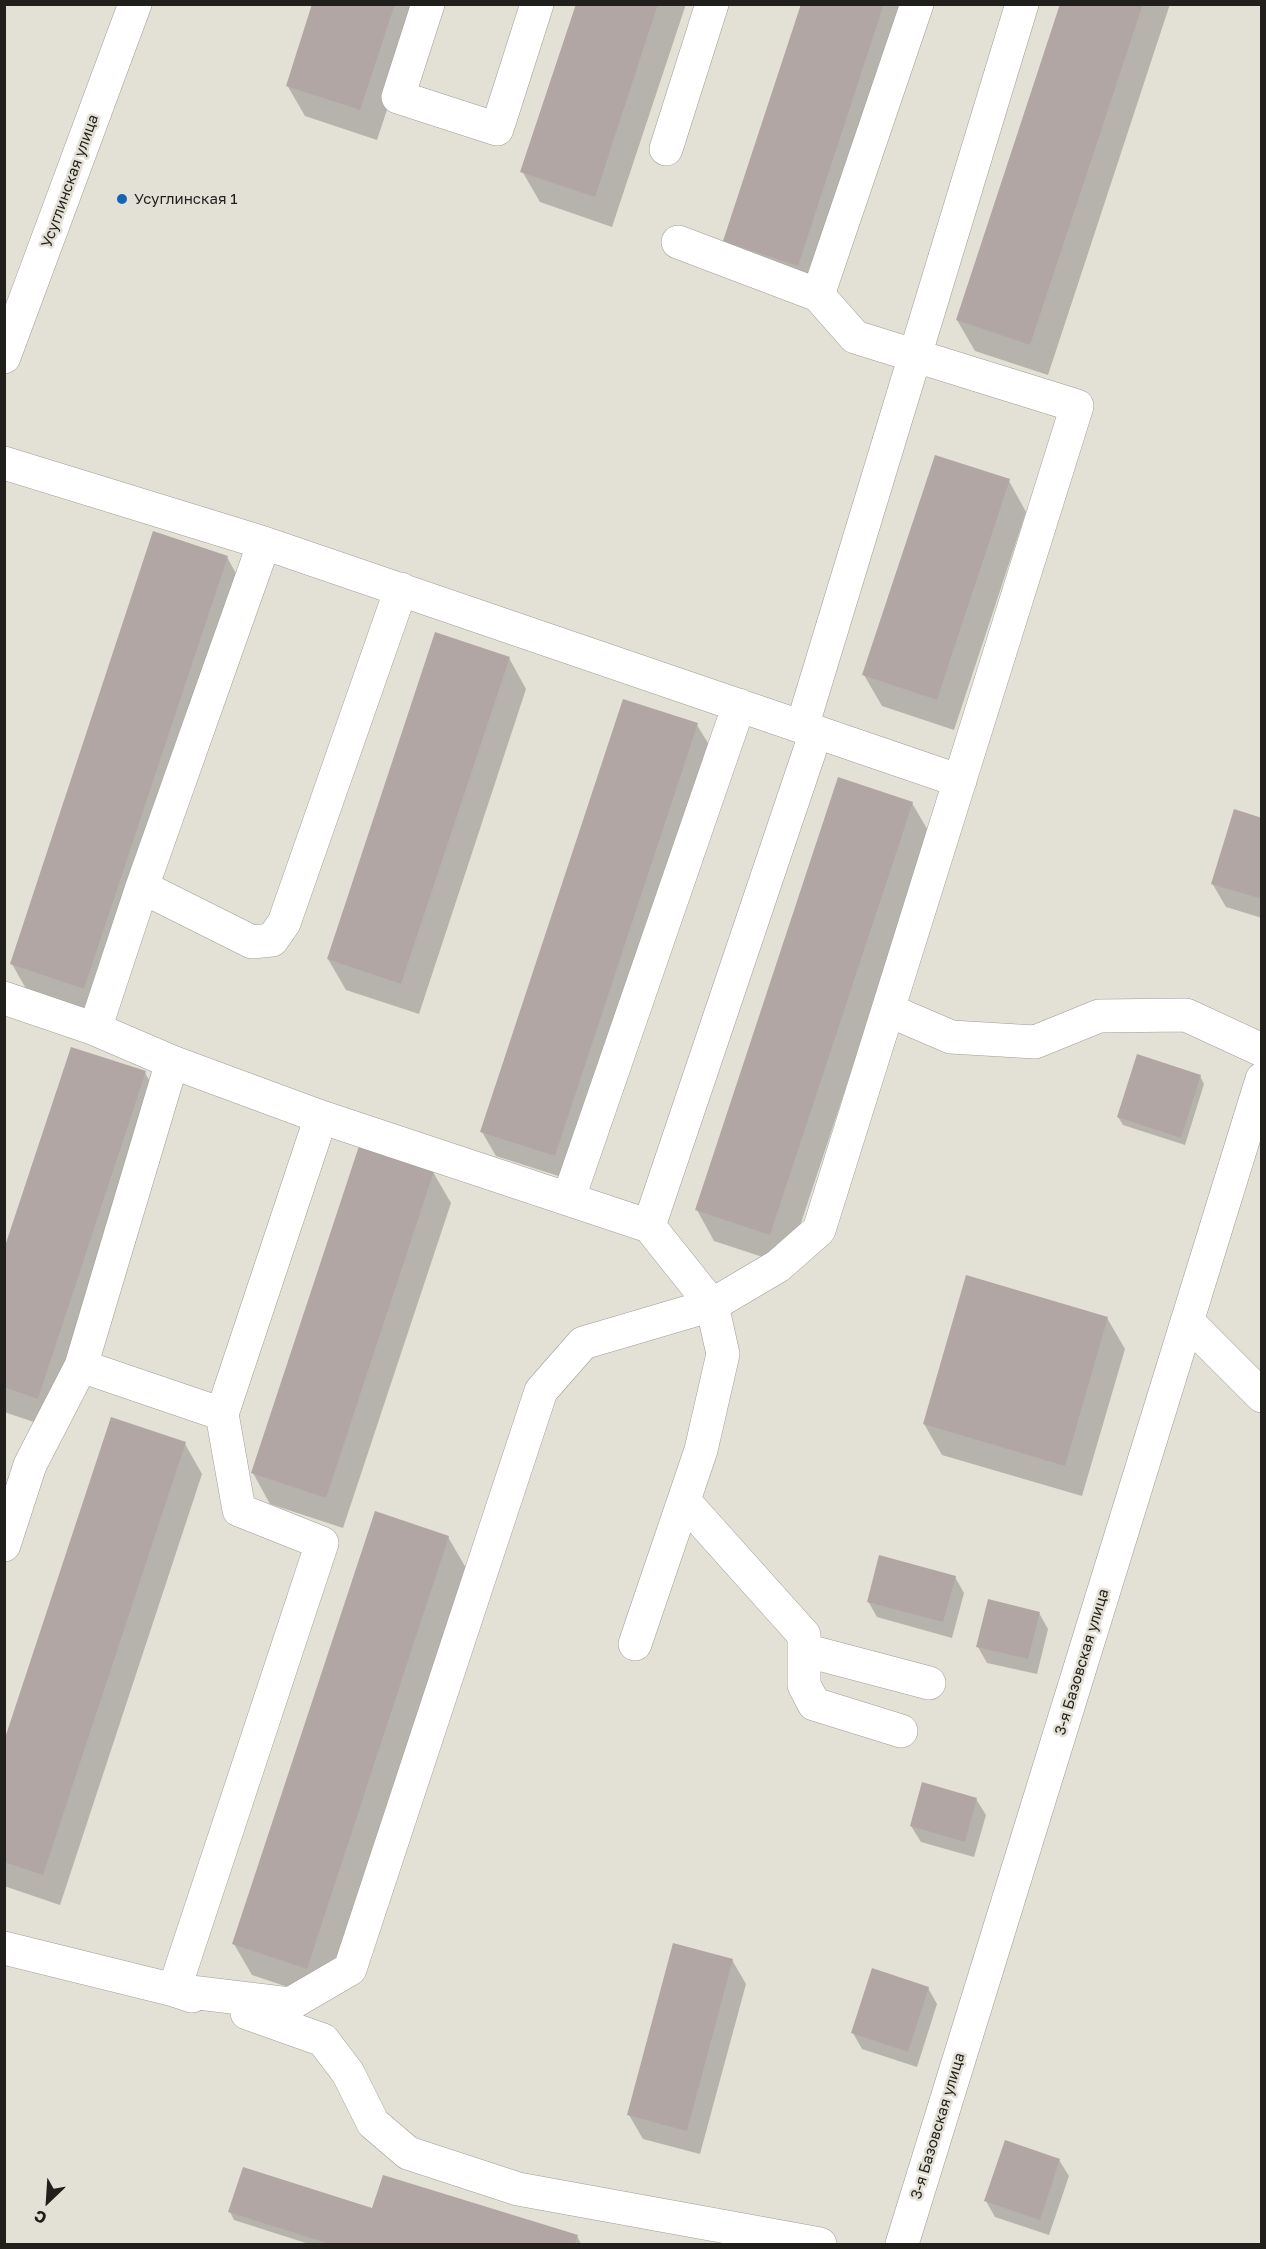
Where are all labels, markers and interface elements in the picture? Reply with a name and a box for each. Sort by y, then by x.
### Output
street label: Усуглинская улица [38,112,102,250]
place label: Усуглинская 1 [134,190,237,208]
marker: Усуглинская 1 [115,192,129,206]
street label: 3-я Базовская улица [1051,1587,1113,1737]
street label: 3-я Базовская улица [907,2051,969,2201]
north arrow [18,2171,78,2231]
text: С [31,2206,50,2229]

